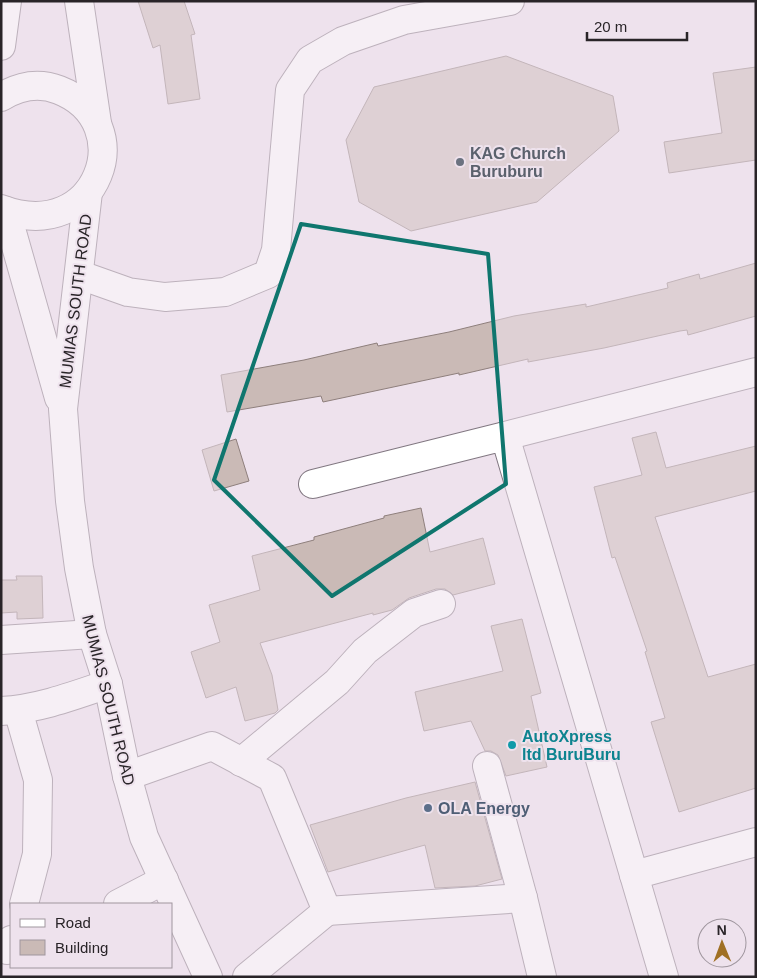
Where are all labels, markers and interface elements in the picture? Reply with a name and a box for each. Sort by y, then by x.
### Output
scale bar [587,10,687,42]
text: 20 m [594,18,627,35]
place label: KAG Church Buruburu [470,145,566,180]
marker: KAG Church Buruburu [454,156,466,168]
street label: MUMIAS SOUTH ROAD [56,213,95,389]
street label: MUMIAS SOUTH ROAD [79,613,138,787]
place label: AutoXpress ltd BuruBuru [522,728,621,763]
marker: AutoXpress ltd BuruBuru [506,739,518,751]
place label: OLA Energy [438,800,530,817]
marker: OLA Energy [422,802,434,814]
legend [10,903,172,968]
text: Road [55,914,91,931]
north arrow [697,918,747,968]
text: N [717,922,727,938]
text: Building [55,939,108,956]

